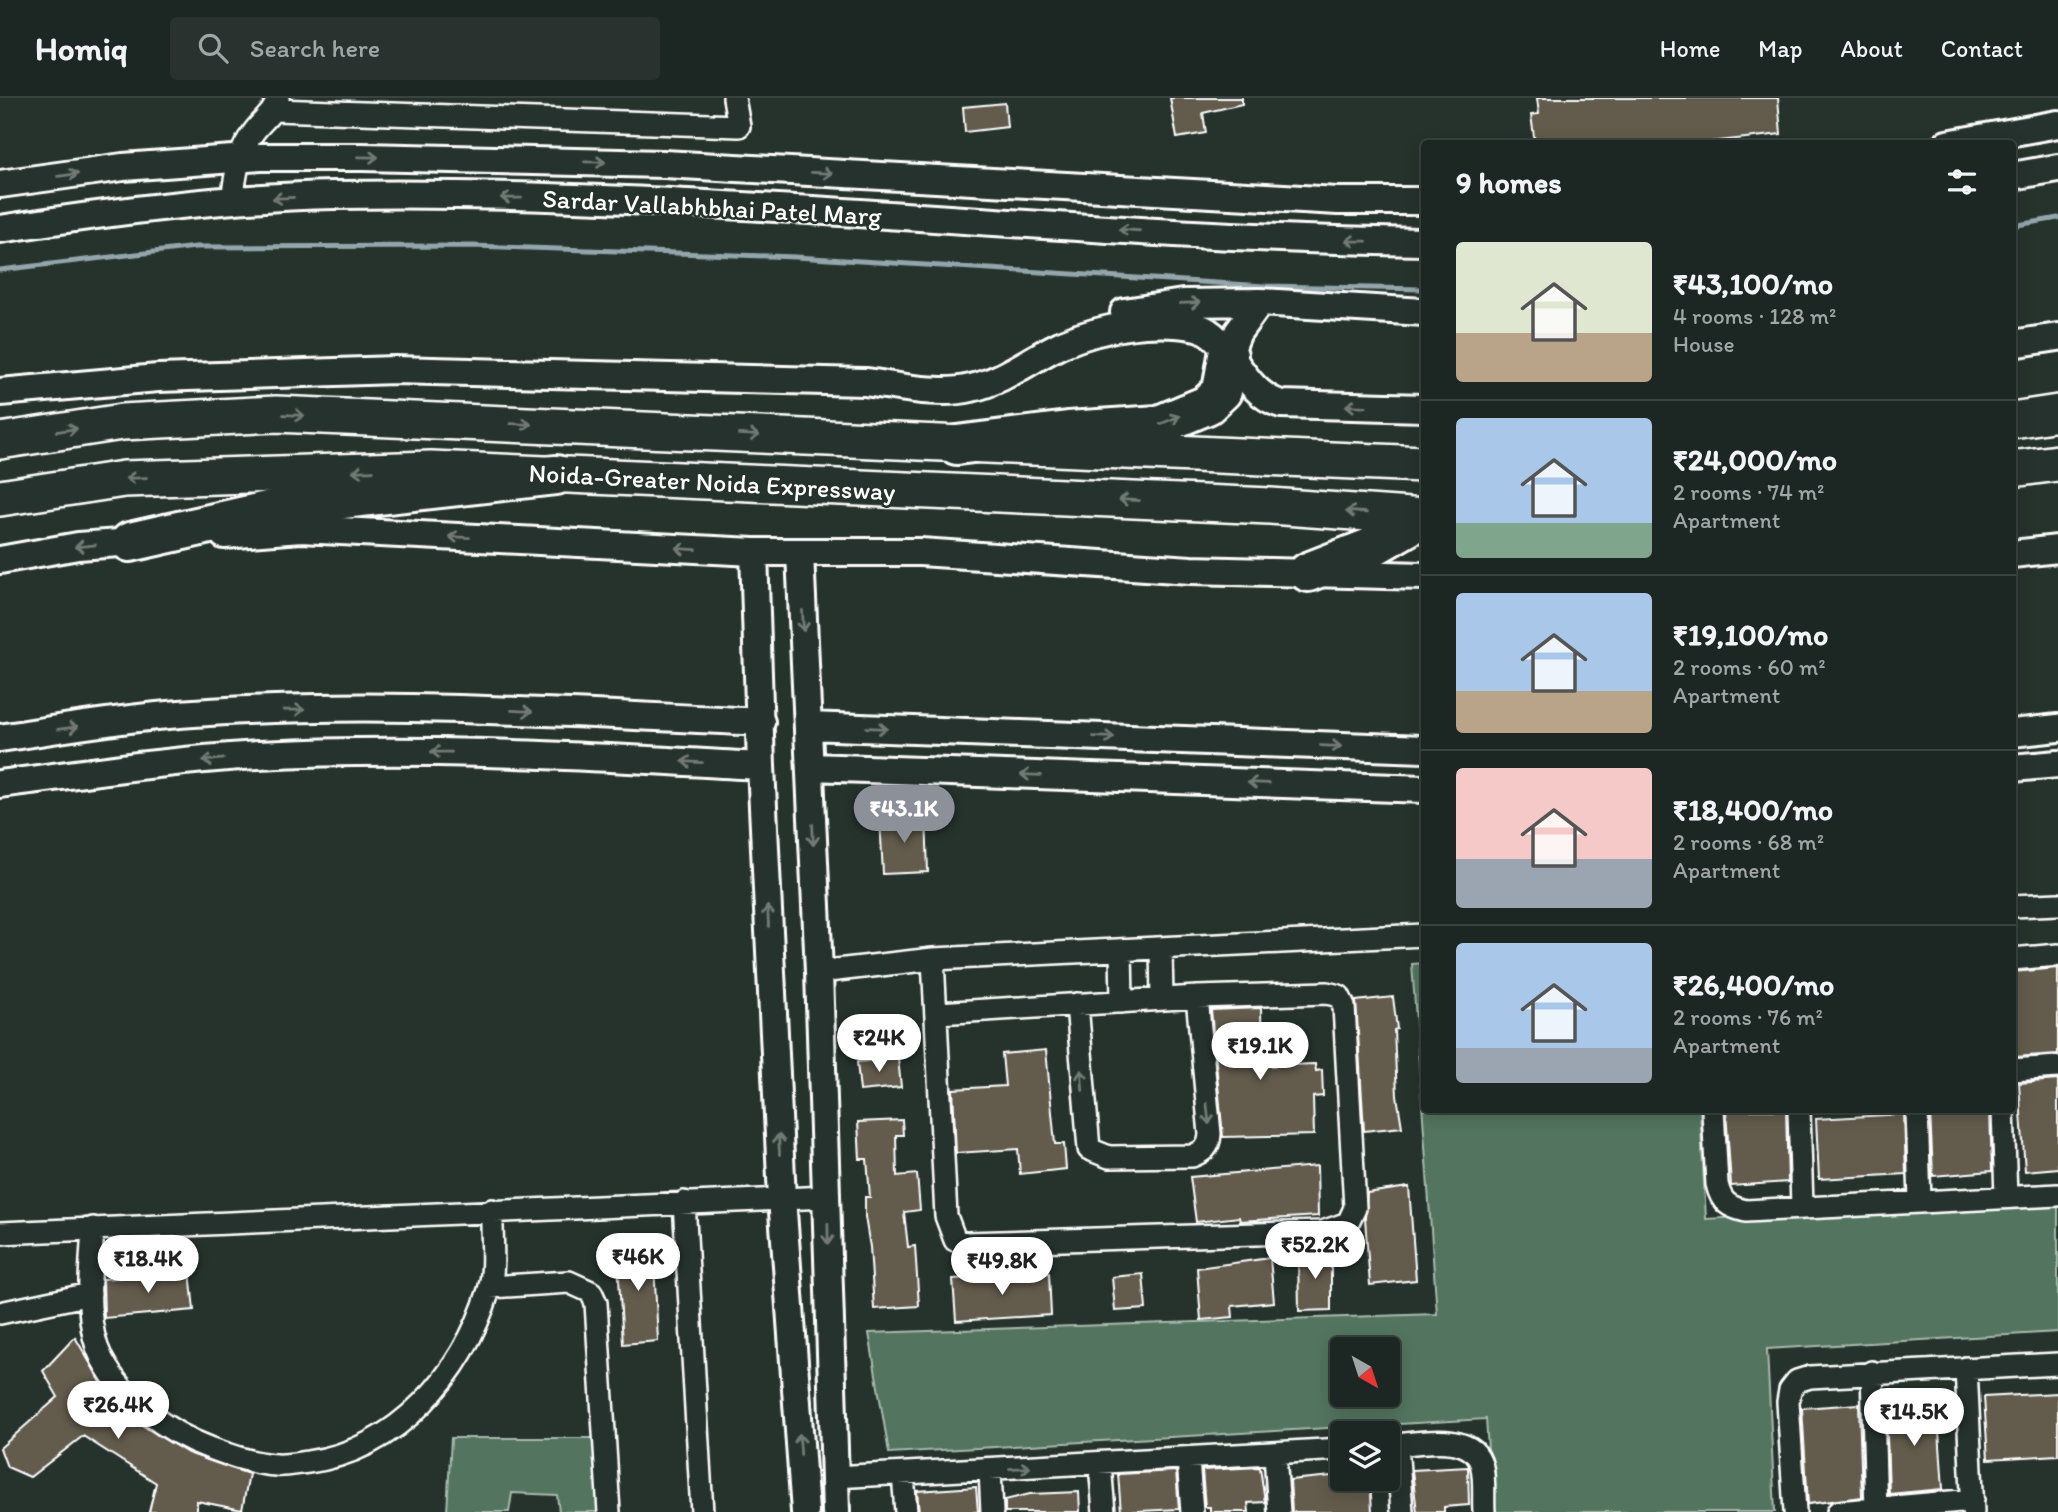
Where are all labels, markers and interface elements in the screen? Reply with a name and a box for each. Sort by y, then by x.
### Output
search box [170,17,660,80]
text: Homiq [35,29,128,68]
icon: search [194,29,232,67]
text: Search here [250,32,380,64]
text: Home [1660,34,1720,63]
text: Map [1758,34,1802,63]
text: About [1840,34,1903,63]
text: Contact [1941,34,2023,63]
one-way arrow [356,150,379,164]
one-way arrow [583,156,606,169]
icon: filters [1943,163,1981,201]
text: 9 homes [1456,164,1562,201]
one-way arrow [811,166,834,179]
one-way arrow [56,168,78,181]
street label: Sardar Vallabhbhai Patel Marg [542,182,883,232]
one-way arrow [272,191,295,204]
one-way arrow [499,191,522,205]
one-way arrow [1118,223,1141,236]
one-way arrow [1345,235,1368,248]
text: ₹43,100/mo [1673,265,1833,302]
icon: home [1512,270,1596,354]
one-way arrow [1179,297,1202,310]
text: 4 rooms · 128 m² [1673,302,1836,330]
text: House [1673,330,1735,358]
one-way arrow [1345,400,1368,413]
one-way arrow [282,409,305,422]
one-way arrow [1159,413,1180,426]
one-way arrow [510,418,533,431]
one-way arrow [56,424,78,437]
one-way arrow [737,428,760,441]
text: ₹24,000/mo [1673,441,1837,478]
icon: home [1512,446,1596,530]
street label: Noida-Greater Noida Expressway [528,456,896,508]
one-way arrow [352,465,375,478]
one-way arrow [125,472,148,485]
text: 2 rooms · 74 m² [1673,478,1825,506]
one-way arrow [1118,494,1141,507]
one-way arrow [1346,505,1368,518]
text: Apartment [1673,506,1780,534]
one-way arrow [447,531,470,544]
one-way arrow [74,540,97,553]
one-way arrow [675,542,698,555]
one-way arrow [797,609,810,632]
text: ₹19,100/mo [1673,616,1828,653]
icon: home [1512,621,1596,705]
text: 2 rooms · 60 m² [1673,653,1826,681]
text: Apartment [1673,681,1780,709]
one-way arrow [282,703,305,717]
one-way arrow [510,705,533,718]
one-way arrow [56,721,78,734]
one-way arrow [865,722,888,735]
one-way arrow [1092,731,1115,744]
one-way arrow [1320,739,1343,752]
one-way arrow [429,745,452,759]
one-way arrow [203,754,225,767]
one-way arrow [681,756,704,769]
one-way arrow [1020,768,1043,781]
one-way arrow [1247,777,1270,790]
pin: ₹43.1K [847,786,961,845]
text: ₹18,400/mo [1673,791,1833,828]
text: ₹43.1K [870,794,938,822]
icon: home [1512,796,1596,880]
one-way arrow [807,823,820,846]
text: 2 rooms · 68 m² [1673,828,1824,856]
text: Apartment [1673,856,1780,884]
one-way arrow [761,906,774,928]
text: ₹26,400/mo [1673,966,1834,1003]
icon: home [1512,971,1596,1055]
text: 2 rooms · 76 m² [1673,1003,1823,1031]
pin: ₹24K [838,1014,920,1074]
text: ₹24K [853,1023,905,1051]
pin: ₹19.1K [1203,1023,1317,1082]
text: ₹19.1K [1228,1031,1292,1059]
text: Apartment [1673,1031,1780,1059]
one-way arrow [1075,1069,1088,1091]
one-way arrow [1202,1102,1215,1125]
one-way arrow [772,1133,785,1155]
one-way arrow [821,1222,835,1245]
pin: ₹52.2K [1258,1222,1372,1281]
text: ₹52.2K [1281,1230,1349,1258]
pin: ₹46K [597,1234,679,1293]
pin: ₹18.4K [91,1236,205,1295]
pin: ₹49.8K [945,1238,1059,1297]
text: ₹46K [612,1242,664,1270]
text: ₹18.4K [114,1244,182,1272]
text: ₹49.8K [967,1246,1037,1274]
north arrow [1330,1337,1400,1407]
map controls [1330,1337,1400,1491]
pin: ₹26.4K [61,1382,175,1441]
pin: ₹14.5K [1857,1388,1971,1448]
text: ₹26.4K [83,1390,153,1418]
text: ₹14.5K [1880,1397,1948,1425]
button: layers [1330,1421,1400,1491]
one-way arrow [793,1433,806,1456]
one-way arrow [1008,1461,1031,1474]

